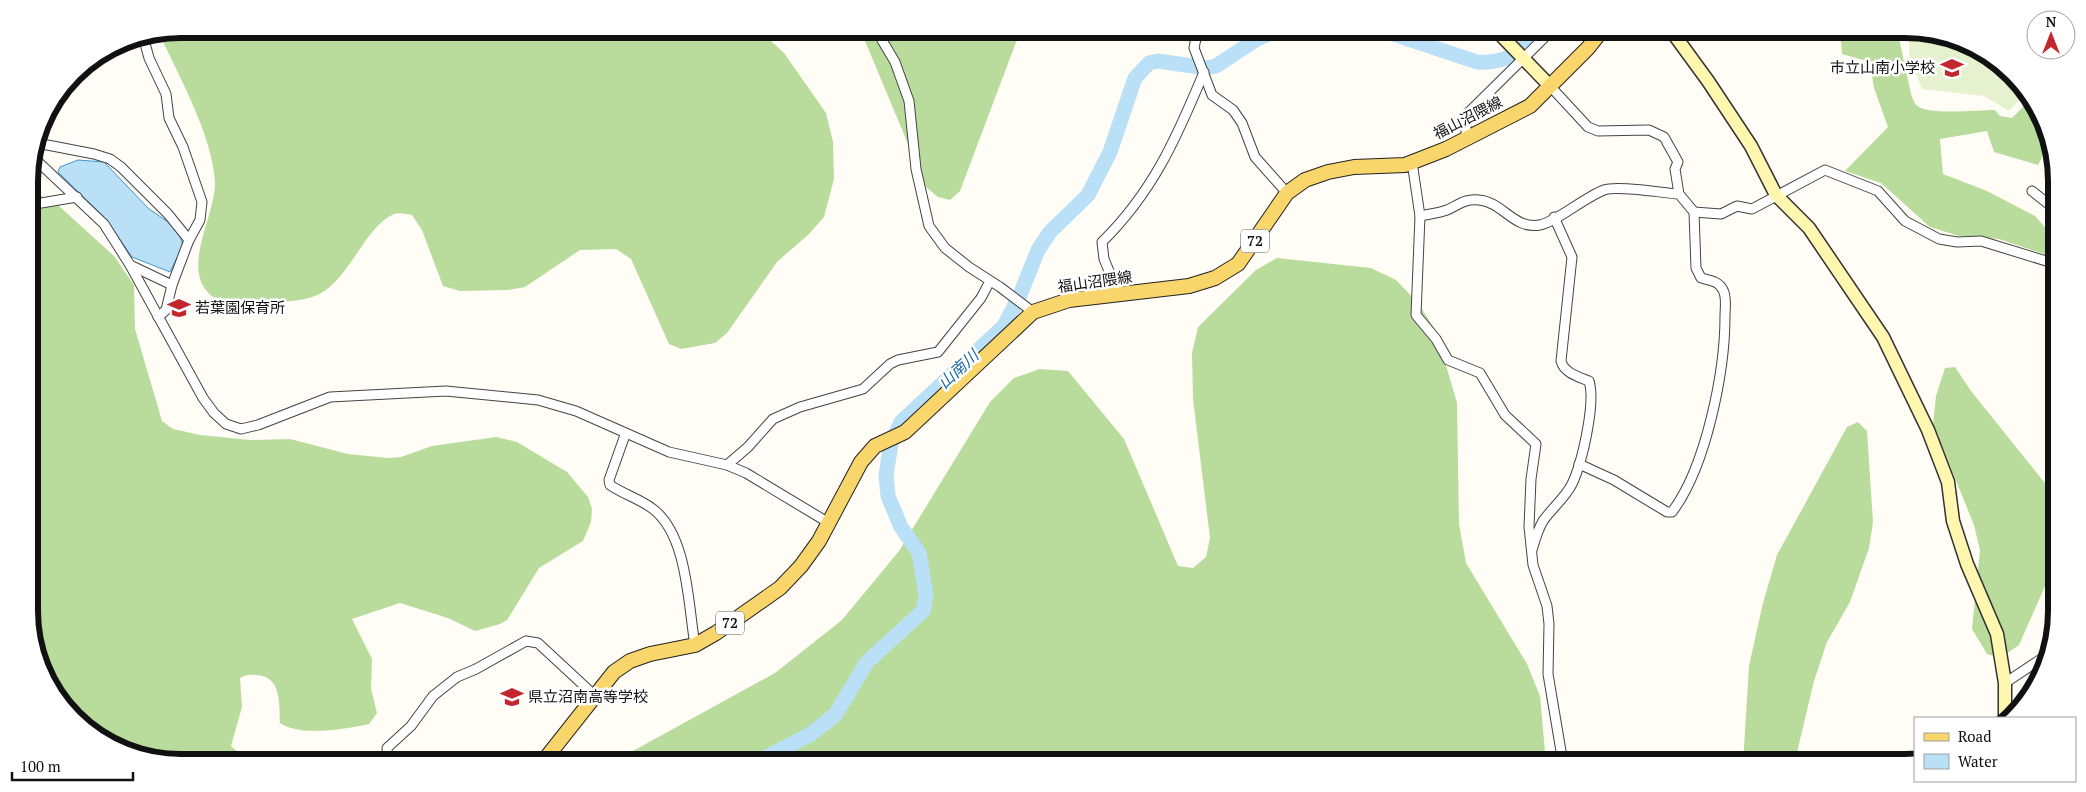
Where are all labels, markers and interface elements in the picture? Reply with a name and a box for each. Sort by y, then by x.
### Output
north arrow [2026,10,2076,60]
text: N [2046,12,2057,31]
school or university icon: 市立山南小学校 [1939,55,1965,81]
place label: 市立山南小学校 [1830,57,1935,77]
street label: 福山沼隈線 [1430,91,1506,143]
road number: 72 [1241,230,1269,252]
street label: 福山沼隈線 [1056,266,1133,296]
school or university icon: 若葉園保育所 [166,295,192,321]
place label: 若葉園保育所 [195,297,285,317]
water label: 山南川 [933,343,985,393]
road number: 72 [716,612,744,634]
school or university icon: 県立沼南高等学校 [499,684,525,710]
place label: 県立沼南高等学校 [528,686,648,706]
legend [1914,717,2076,782]
text: Road [1958,726,1991,746]
scale bar [12,750,134,782]
text: Water [1958,751,1998,771]
text: 100 m [20,756,61,776]

